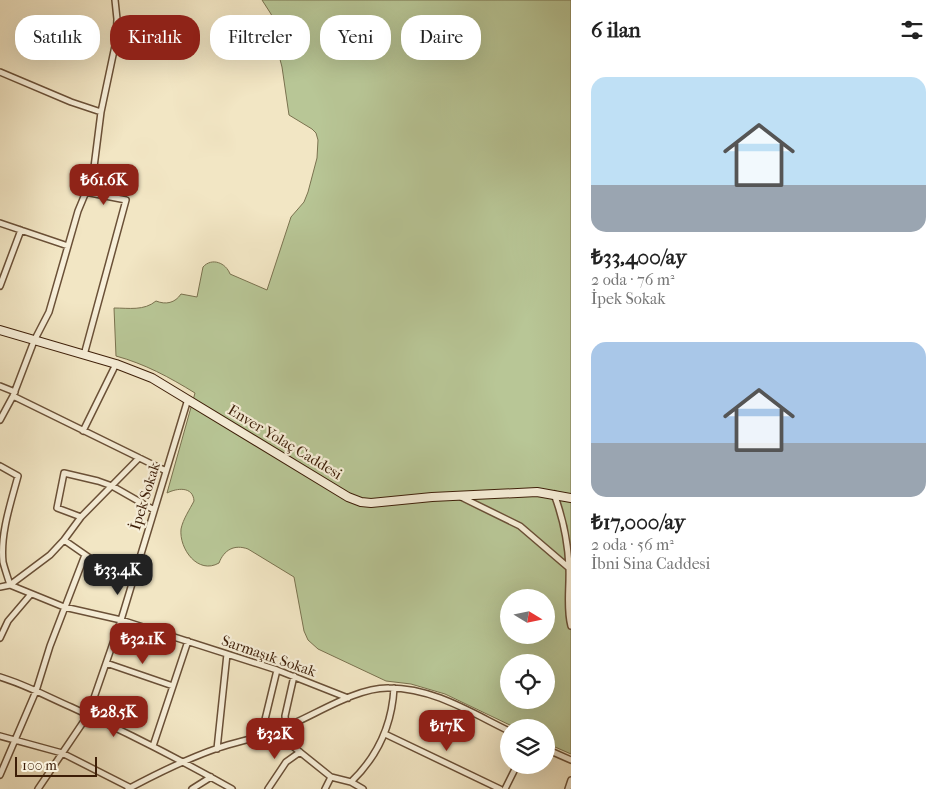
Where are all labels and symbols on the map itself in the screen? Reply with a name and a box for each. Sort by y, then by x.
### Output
pin: ₺61.6K [63,164,145,206]
street label: Enver Yolaç Caddesi [225,401,346,483]
street label: İpek Sokak [126,460,164,532]
pin: ₺33.4K [77,554,159,596]
north arrow [500,589,555,644]
pin: ₺32.1K [102,622,184,665]
street label: Sarmaşık Sokak [219,631,319,681]
pin: ₺28.5K [73,696,155,738]
pin: ₺17K [417,710,477,752]
pin: ₺32K [245,718,305,760]
scale bar [15,754,98,777]

